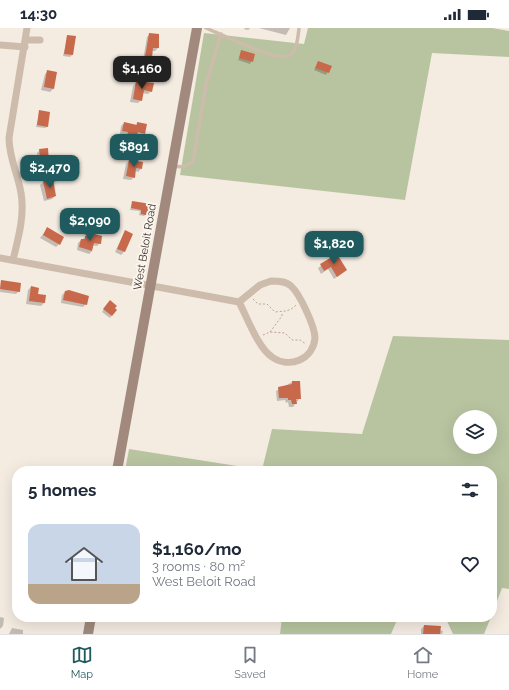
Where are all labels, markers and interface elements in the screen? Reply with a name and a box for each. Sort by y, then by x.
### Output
text: 14:30 [20,5,57,23]
pin: $1,160 [109,56,175,90]
text: $1,160 [122,61,162,76]
pin: $891 [110,134,158,168]
text: $891 [119,139,149,154]
pin: $2,470 [17,155,83,189]
text: $2,470 [29,160,71,175]
street label: West Beloit Road [131,203,159,291]
pin: $2,090 [57,208,123,242]
text: $2,090 [69,213,111,228]
pin: $1,820 [301,231,367,265]
text: $1,820 [314,236,354,251]
map controls [453,410,497,454]
button: layers [453,410,497,454]
icon: filters [459,479,481,501]
text: 5 homes [28,480,96,500]
text: $1,160/mo [152,539,242,559]
icon: home [60,540,108,588]
icon: heart [459,553,481,575]
text: 3 rooms · 80 m² [152,559,245,574]
text: West Beloit Road [152,574,256,589]
tab: Map [71,644,93,681]
tab: Saved [234,644,266,681]
tab: Home [407,644,438,681]

